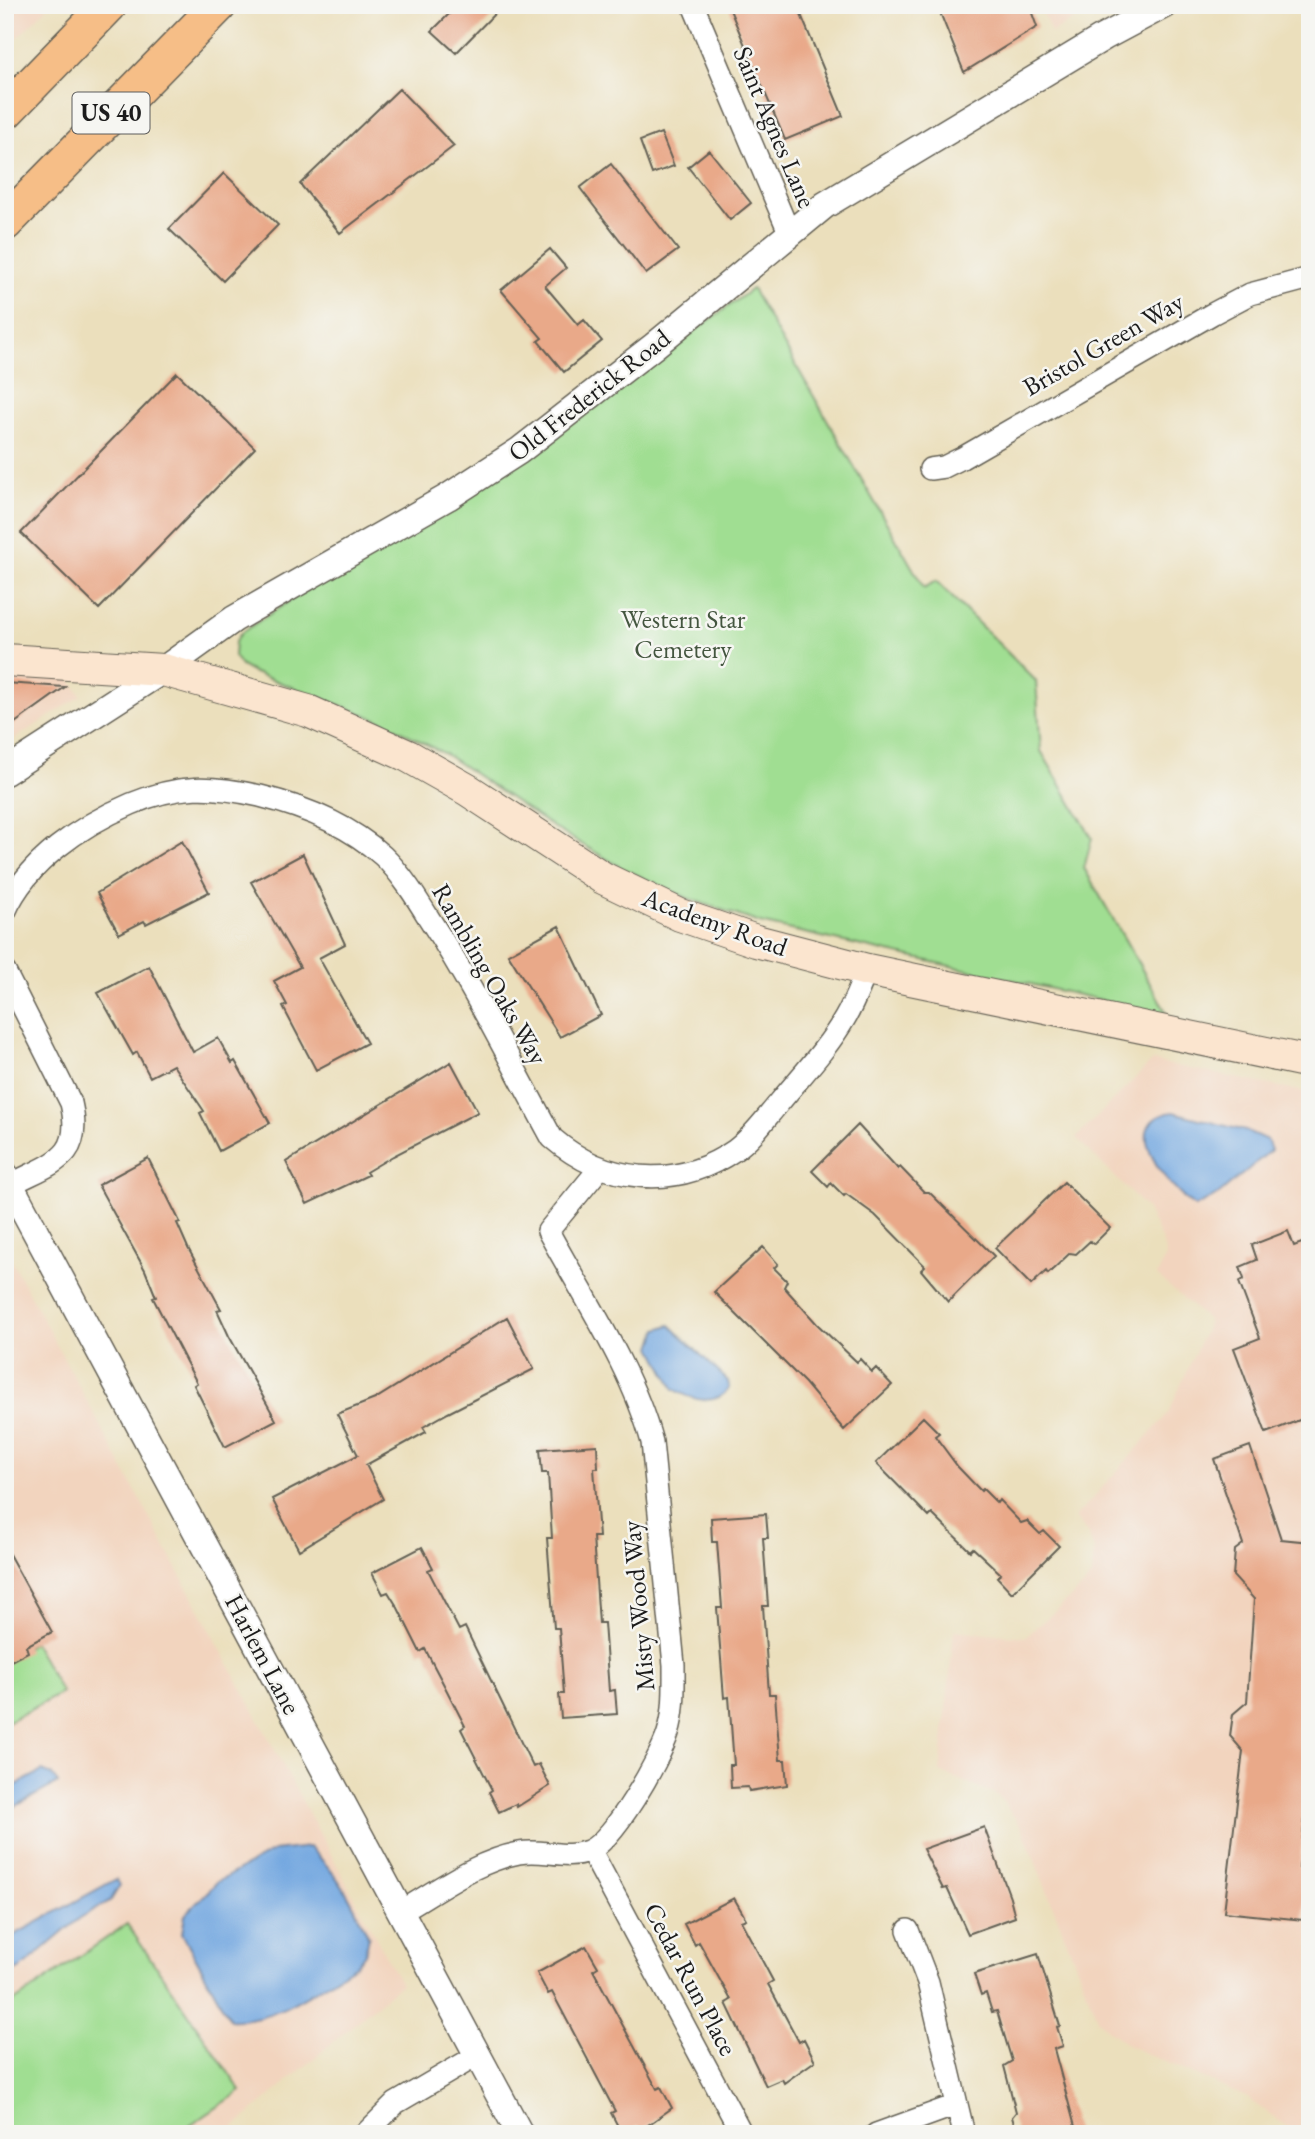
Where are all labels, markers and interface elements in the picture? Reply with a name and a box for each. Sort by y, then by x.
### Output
street label: Saint Agnes Lane [726,41,824,213]
road number: US 40 [72,92,150,134]
street label: Bristol Green Way [1017,284,1190,404]
street label: Old Frederick Road [501,320,678,469]
park label: Western Star Cemetery [621,602,746,666]
street label: Rambling Oaks Way [424,877,556,1071]
street label: Academy Road [637,880,793,964]
street label: Misty Wood Way [614,1519,662,1693]
street label: Harlem Lane [217,1588,309,1720]
street label: Cedar Run Place [637,1897,745,2061]

